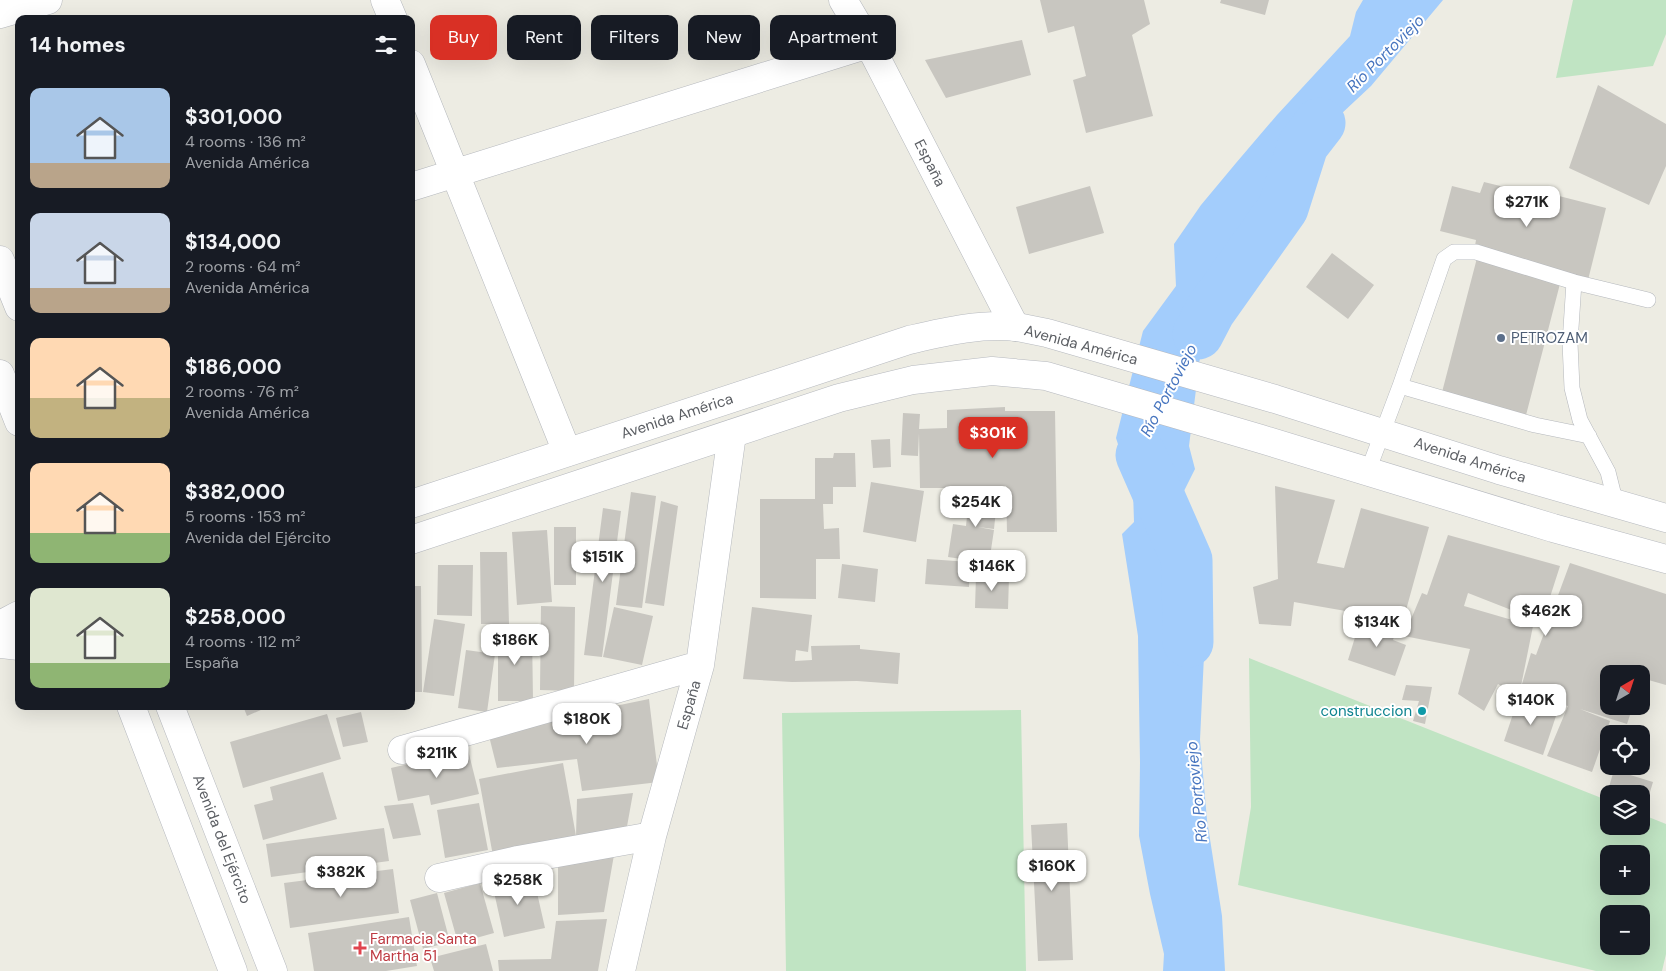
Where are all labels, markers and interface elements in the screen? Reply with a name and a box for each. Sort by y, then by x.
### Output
water label: Río Portoviejo [1342,10,1429,97]
chip: Buy [430,15,497,60]
chip: Rent [507,15,581,60]
chip: Filters [591,15,678,60]
chip: New [688,15,760,60]
chip: Apartment [770,15,896,60]
text: 14 homes [30,31,126,59]
icon: filters [372,31,400,59]
text: $301,000 [185,103,282,131]
icon: home [70,108,130,168]
text: 4 rooms · 136 m² [185,131,306,152]
street label: España [910,136,950,190]
text: Avenida América [185,152,310,173]
pin: $271K [1492,186,1562,228]
text: $271K [1505,191,1549,212]
text: $134,000 [185,228,281,256]
icon: home [70,233,130,293]
text: 2 rooms · 64 m² [185,256,301,277]
text: Avenida América [185,277,310,298]
street label: Avenida América [1022,320,1140,370]
place label: PETROZAM [1511,328,1588,348]
marker: PETROZAM [1495,332,1507,344]
water label: Río Portoviejo [1135,340,1202,440]
text: $186,000 [185,353,281,381]
icon: home [70,358,130,418]
text: 2 rooms · 76 m² [185,381,299,402]
street label: Avenida América [618,388,736,444]
text: Avenida América [185,402,310,423]
pin: $301K [958,416,1028,459]
text: $301K [970,422,1016,443]
street label: Avenida América [1411,432,1529,488]
text: $382,000 [185,478,285,506]
icon: home [70,483,130,543]
pin: $254K [941,486,1011,528]
text: $254K [951,491,1001,512]
text: 5 rooms · 153 m² [185,506,306,527]
text: Avenida del Ejército [185,527,331,548]
pin: $151K [568,540,638,583]
text: $151K [582,546,624,567]
pin: $146K [957,550,1027,592]
text: $146K [969,555,1015,576]
pin: $462K [1511,594,1581,637]
text: $462K [1521,600,1571,621]
text: $258,000 [185,603,286,631]
pin: $134K [1342,606,1412,648]
icon: home [70,608,130,668]
text: $134K [1354,611,1400,632]
pin: $186K [480,624,550,666]
text: $186K [492,629,538,650]
text: 4 rooms · 112 m² [185,631,301,652]
text: España [185,652,239,673]
north arrow [1600,665,1650,715]
map controls [1600,665,1650,955]
street label: España [672,678,706,732]
pin: $140K [1496,684,1566,726]
text: $140K [1507,689,1555,710]
place label: construccion [1320,701,1412,721]
pin: $180K [552,702,622,745]
marker: construccion [1416,705,1428,717]
text: $180K [563,708,611,729]
button: locate [1600,725,1650,775]
pin: $211K [402,736,472,779]
water label: Río Portoviejo [1181,740,1212,844]
text: $211K [417,742,458,763]
street label: Avenida del Ejército [188,772,256,907]
button: layers [1600,785,1650,835]
button: + [1600,845,1650,895]
pin: $160K [1017,850,1087,892]
text: $160K [1028,855,1076,876]
pin: $382K [306,856,376,898]
text: $382K [316,861,366,882]
pin: $258K [483,864,553,906]
text: $258K [493,869,543,890]
button: − [1600,905,1650,955]
place label: Farmacia Santa Martha 51 [370,929,477,966]
marker: Farmacia Santa Martha 51 [354,942,366,954]

